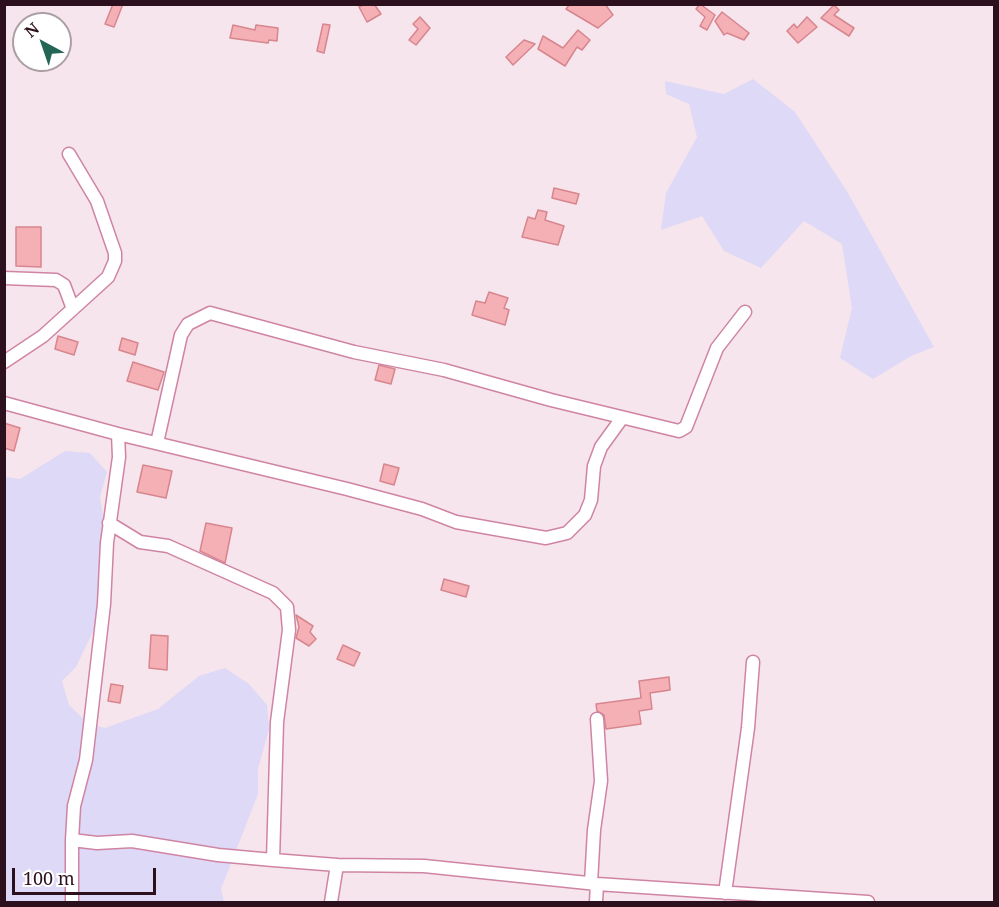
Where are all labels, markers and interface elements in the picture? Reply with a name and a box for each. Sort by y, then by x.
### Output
north arrow [12,12,72,72]
text: N [20,17,44,42]
scale bar [15,856,159,894]
text: 100 m [23,866,75,890]

